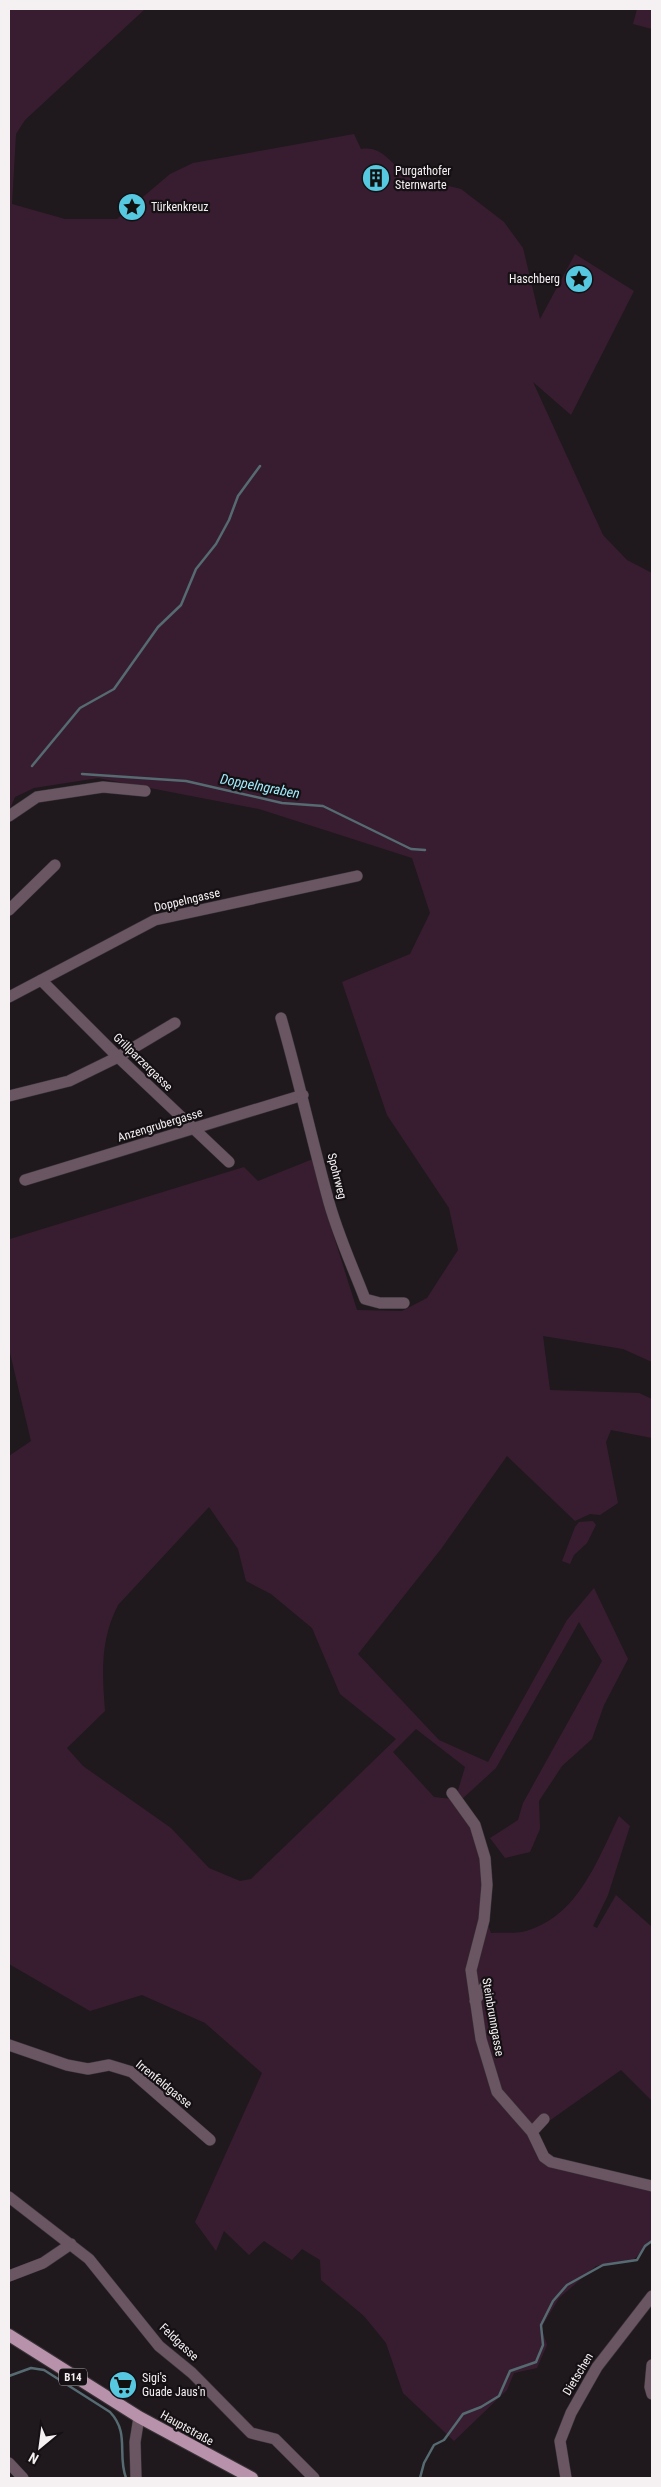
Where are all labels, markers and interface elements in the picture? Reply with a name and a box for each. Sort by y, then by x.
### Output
building icon: Purgathofer Sternwarte [361,163,391,193]
place label: Purgathofer Sternwarte [395,164,451,192]
place icon: Türkenkreuz [117,192,147,222]
place label: Türkenkreuz [151,200,209,214]
place icon: Haschberg [564,264,594,294]
place label: Haschberg [509,272,560,286]
water label: Doppelngraben [219,770,301,802]
street label: Doppelngasse [153,886,222,914]
street label: Grillparzergasse [110,1030,176,1094]
street label: Anzengrubergasse [116,1105,205,1145]
street label: Spohrweg [325,1151,350,1201]
street label: Steinbrunngasse [479,1977,507,2058]
street label: Irrenfeldgasse [133,2057,195,2111]
street label: Feldgasse [157,2320,202,2364]
street label: Dietschen [560,2350,596,2398]
road number: B14 [59,2368,87,2386]
supermarket icon: Sigi's Guade Jaus'n [108,2370,138,2400]
place label: Sigi's Guade Jaus'n [142,2371,206,2399]
street label: Hauptstraße [158,2408,216,2448]
north arrow [15,2422,65,2472]
text: N [26,2449,41,2467]

